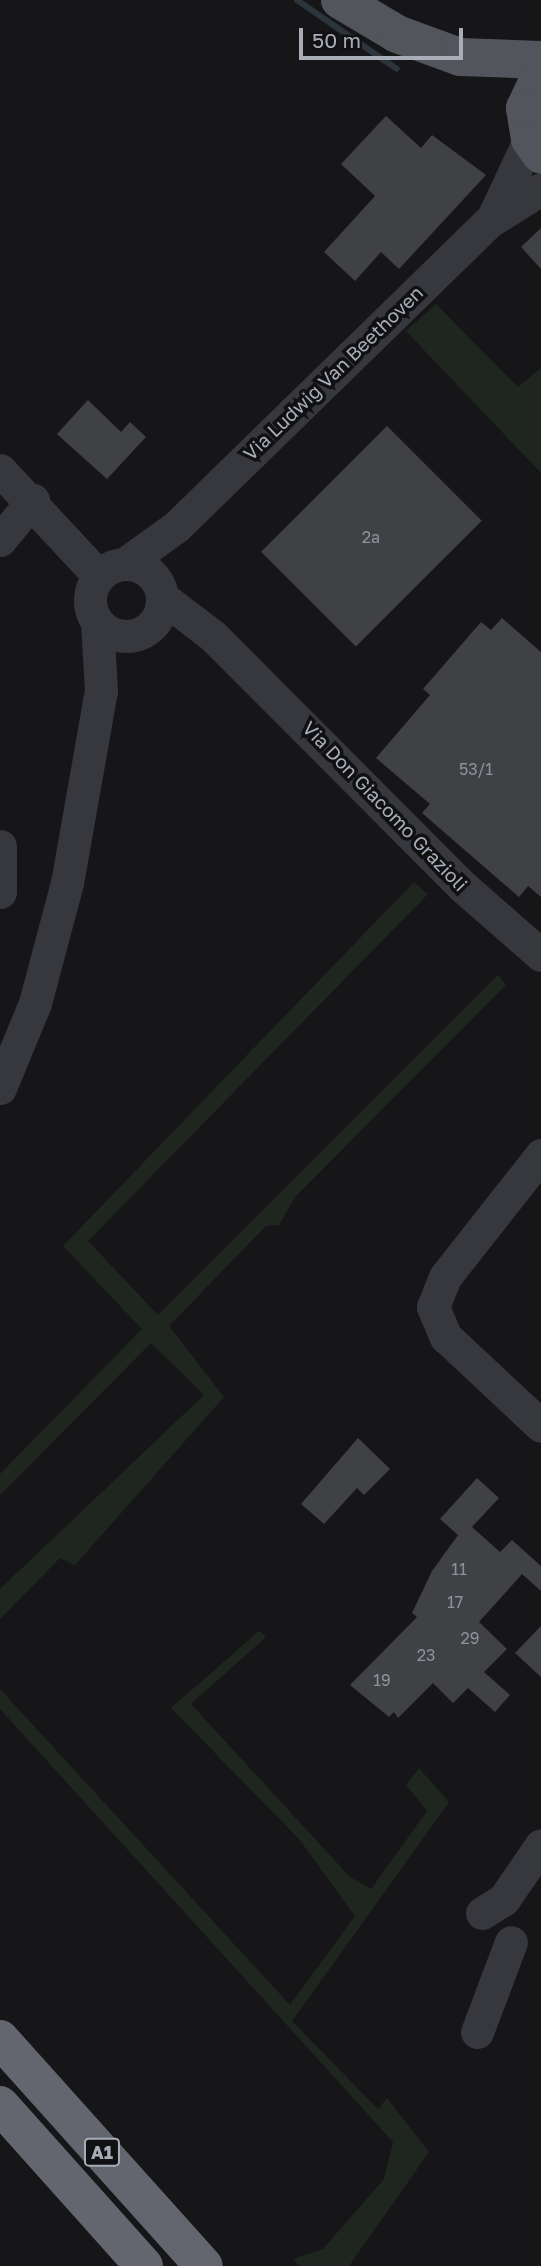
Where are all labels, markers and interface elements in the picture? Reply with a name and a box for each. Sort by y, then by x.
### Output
scale bar [303,14,468,58]
text: 50 m [312,27,361,53]
street label: Via Ludwig Van Beethoven [239,281,427,465]
house number: 2a [362,527,380,547]
street label: Via Don Giacomo Grazioli [298,716,472,896]
house number: 53/1 [459,759,493,779]
house number: 11 [451,1559,467,1579]
house number: 17 [447,1592,463,1612]
house number: 29 [461,1628,479,1648]
house number: 23 [417,1645,435,1665]
house number: 19 [373,1670,391,1690]
road number: A1 [83,2138,121,2166]

